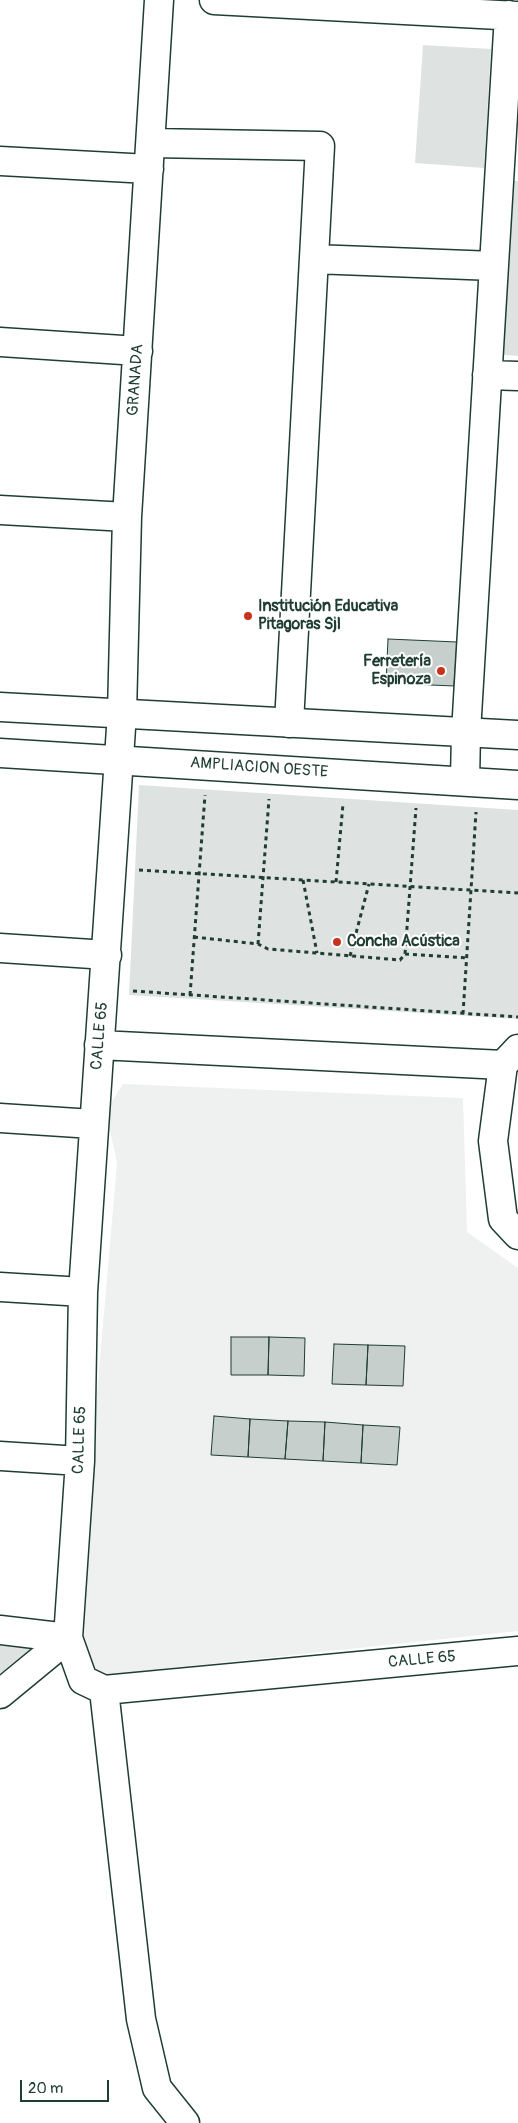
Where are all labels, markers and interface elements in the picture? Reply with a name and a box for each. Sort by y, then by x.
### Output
street label: GRANADA [124,343,148,417]
place label: Institución Educativa Pitagoras Sjl [258,597,398,635]
marker: Institución Educativa Pitagoras Sjl [242,610,254,622]
place label: Ferretería Espinoza [363,652,431,690]
marker: Ferretería Espinoza [435,665,447,677]
street label: AMPLIACION OESTE [189,754,329,782]
place label: Concha Acústica [347,932,460,952]
marker: Concha Acústica [331,936,343,948]
street label: CALLE 65 [87,1001,113,1071]
street label: CALLE 65 [69,1406,91,1474]
street label: CALLE 65 [387,1647,457,1673]
scale bar [22,2070,111,2102]
text: 20 m [28,2079,63,2098]

